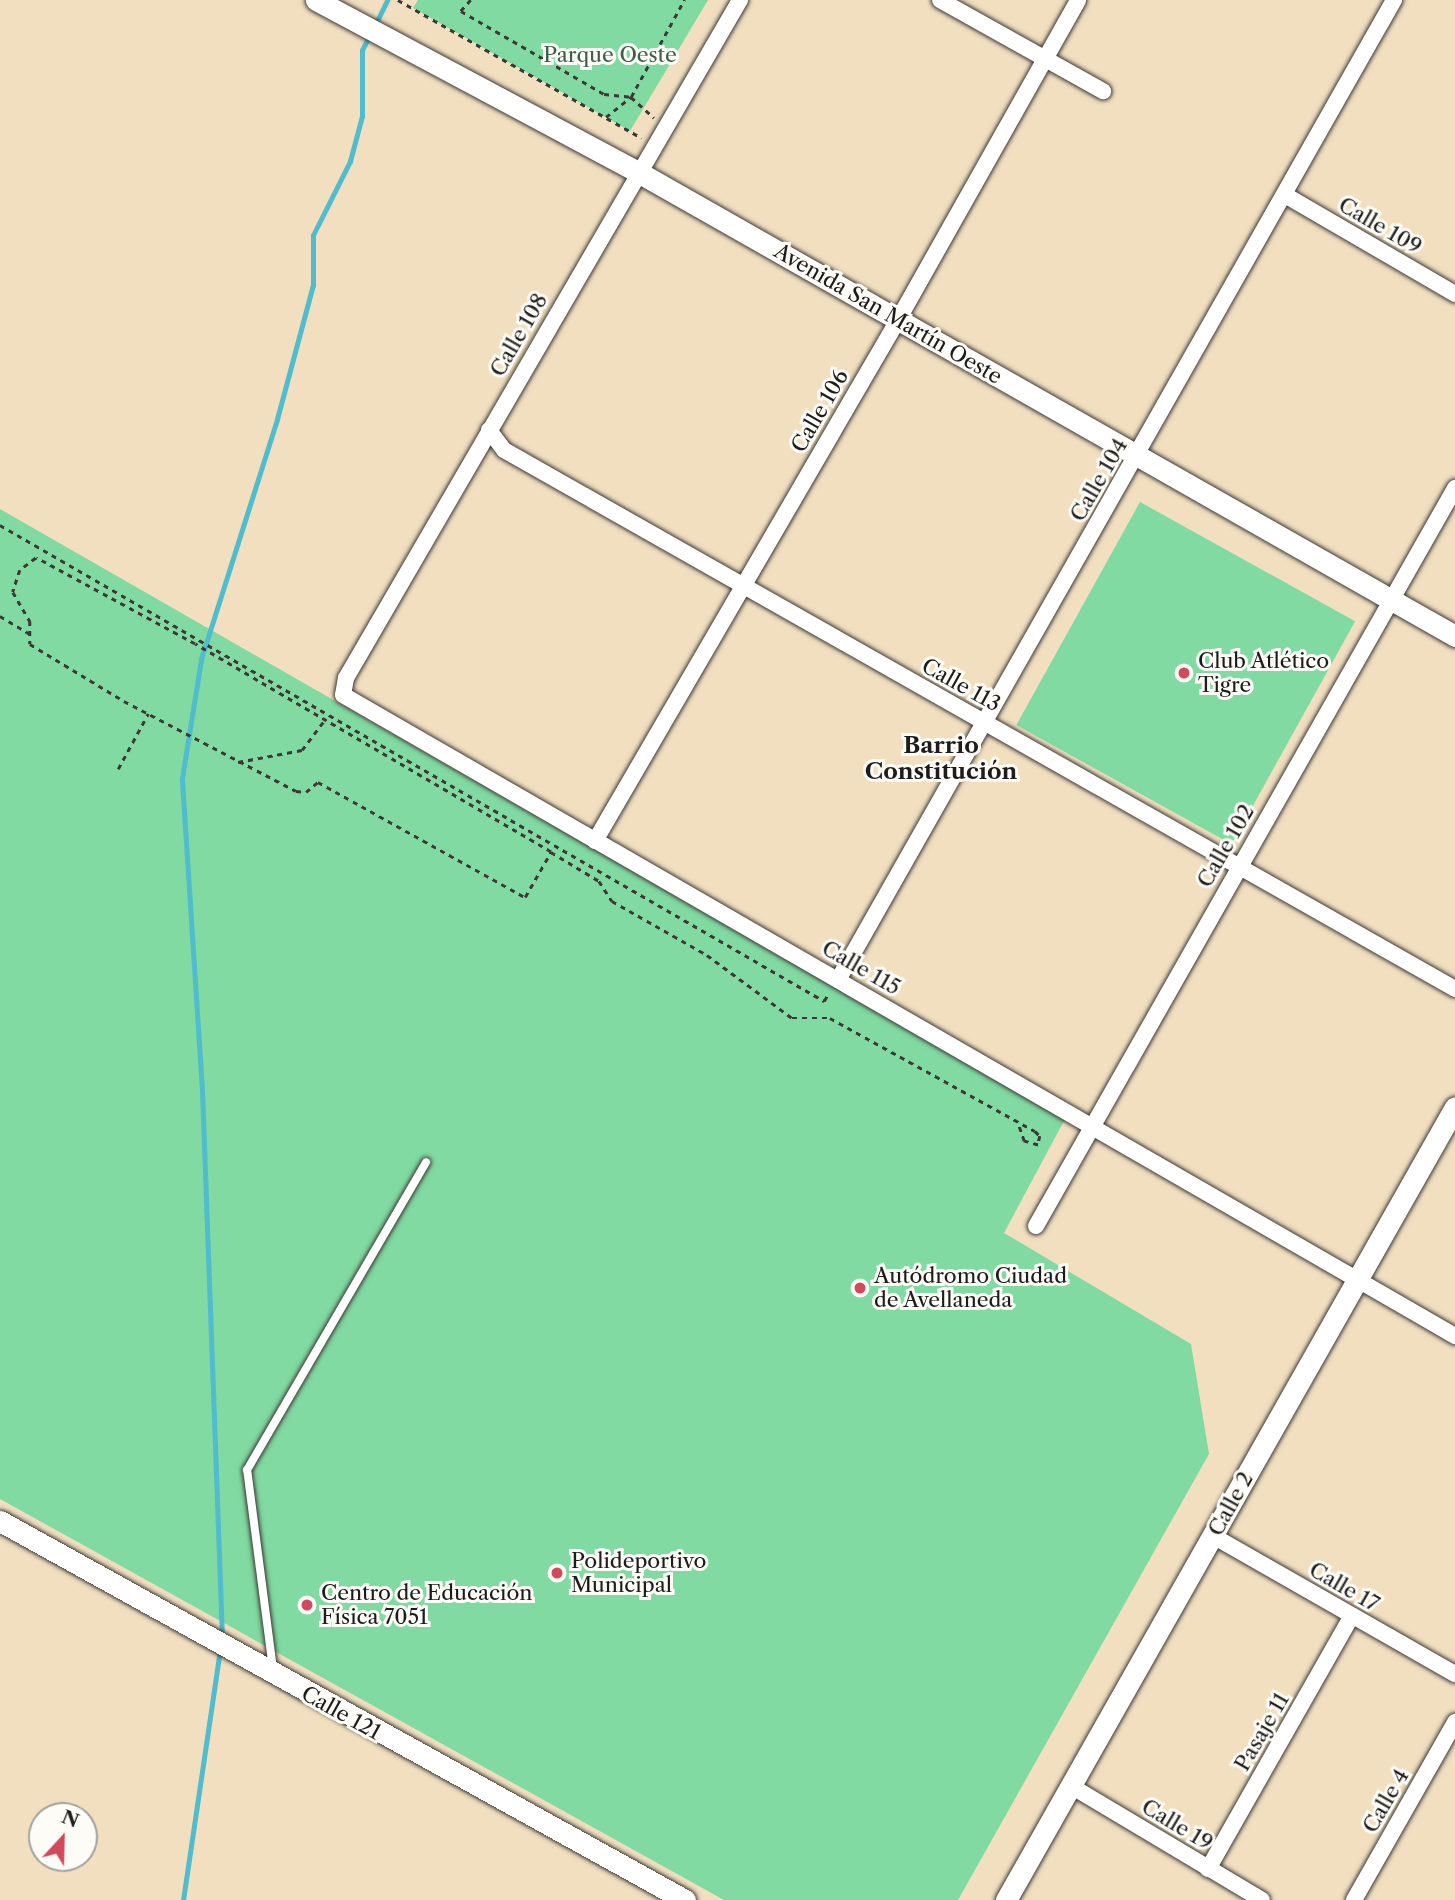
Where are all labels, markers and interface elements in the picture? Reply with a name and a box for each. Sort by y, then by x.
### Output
park label: Parque Oeste [543,42,677,68]
street label: Calle 109 [1334,192,1426,260]
street label: Avenida San Martín Oeste [770,238,1006,390]
street label: Calle 108 [485,289,553,381]
street label: Calle 106 [786,365,854,457]
street label: Calle 104 [1065,434,1133,526]
place label: Club Atlético Tigre [1198,648,1330,698]
street label: Calle 113 [917,653,1005,717]
marker: Club Atlético Tigre [1176,665,1192,681]
district label: Barrio Constitución [865,731,1017,785]
street label: Calle 102 [1192,800,1260,892]
street label: Calle 115 [817,936,905,1000]
place label: Autódromo Ciudad de Avellaneda [874,1263,1067,1313]
marker: Autódromo Ciudad de Avellaneda [852,1280,868,1296]
street label: Calle 2 [1203,1468,1259,1540]
place label: Polideportivo Municipal [571,1548,706,1598]
street label: Calle 17 [1305,1557,1383,1617]
marker: Polideportivo Municipal [549,1565,565,1581]
place label: Centro de Educación Física 7051 [321,1580,532,1630]
marker: Centro de Educación Física 7051 [299,1597,315,1613]
street label: Calle 121 [297,1681,385,1745]
street label: Pasaje 11 [1230,1689,1294,1775]
street label: Calle 4 [1358,1765,1414,1837]
street label: Calle 19 [1137,1794,1217,1856]
north arrow [28,1802,98,1872]
text: N [58,1805,82,1833]

